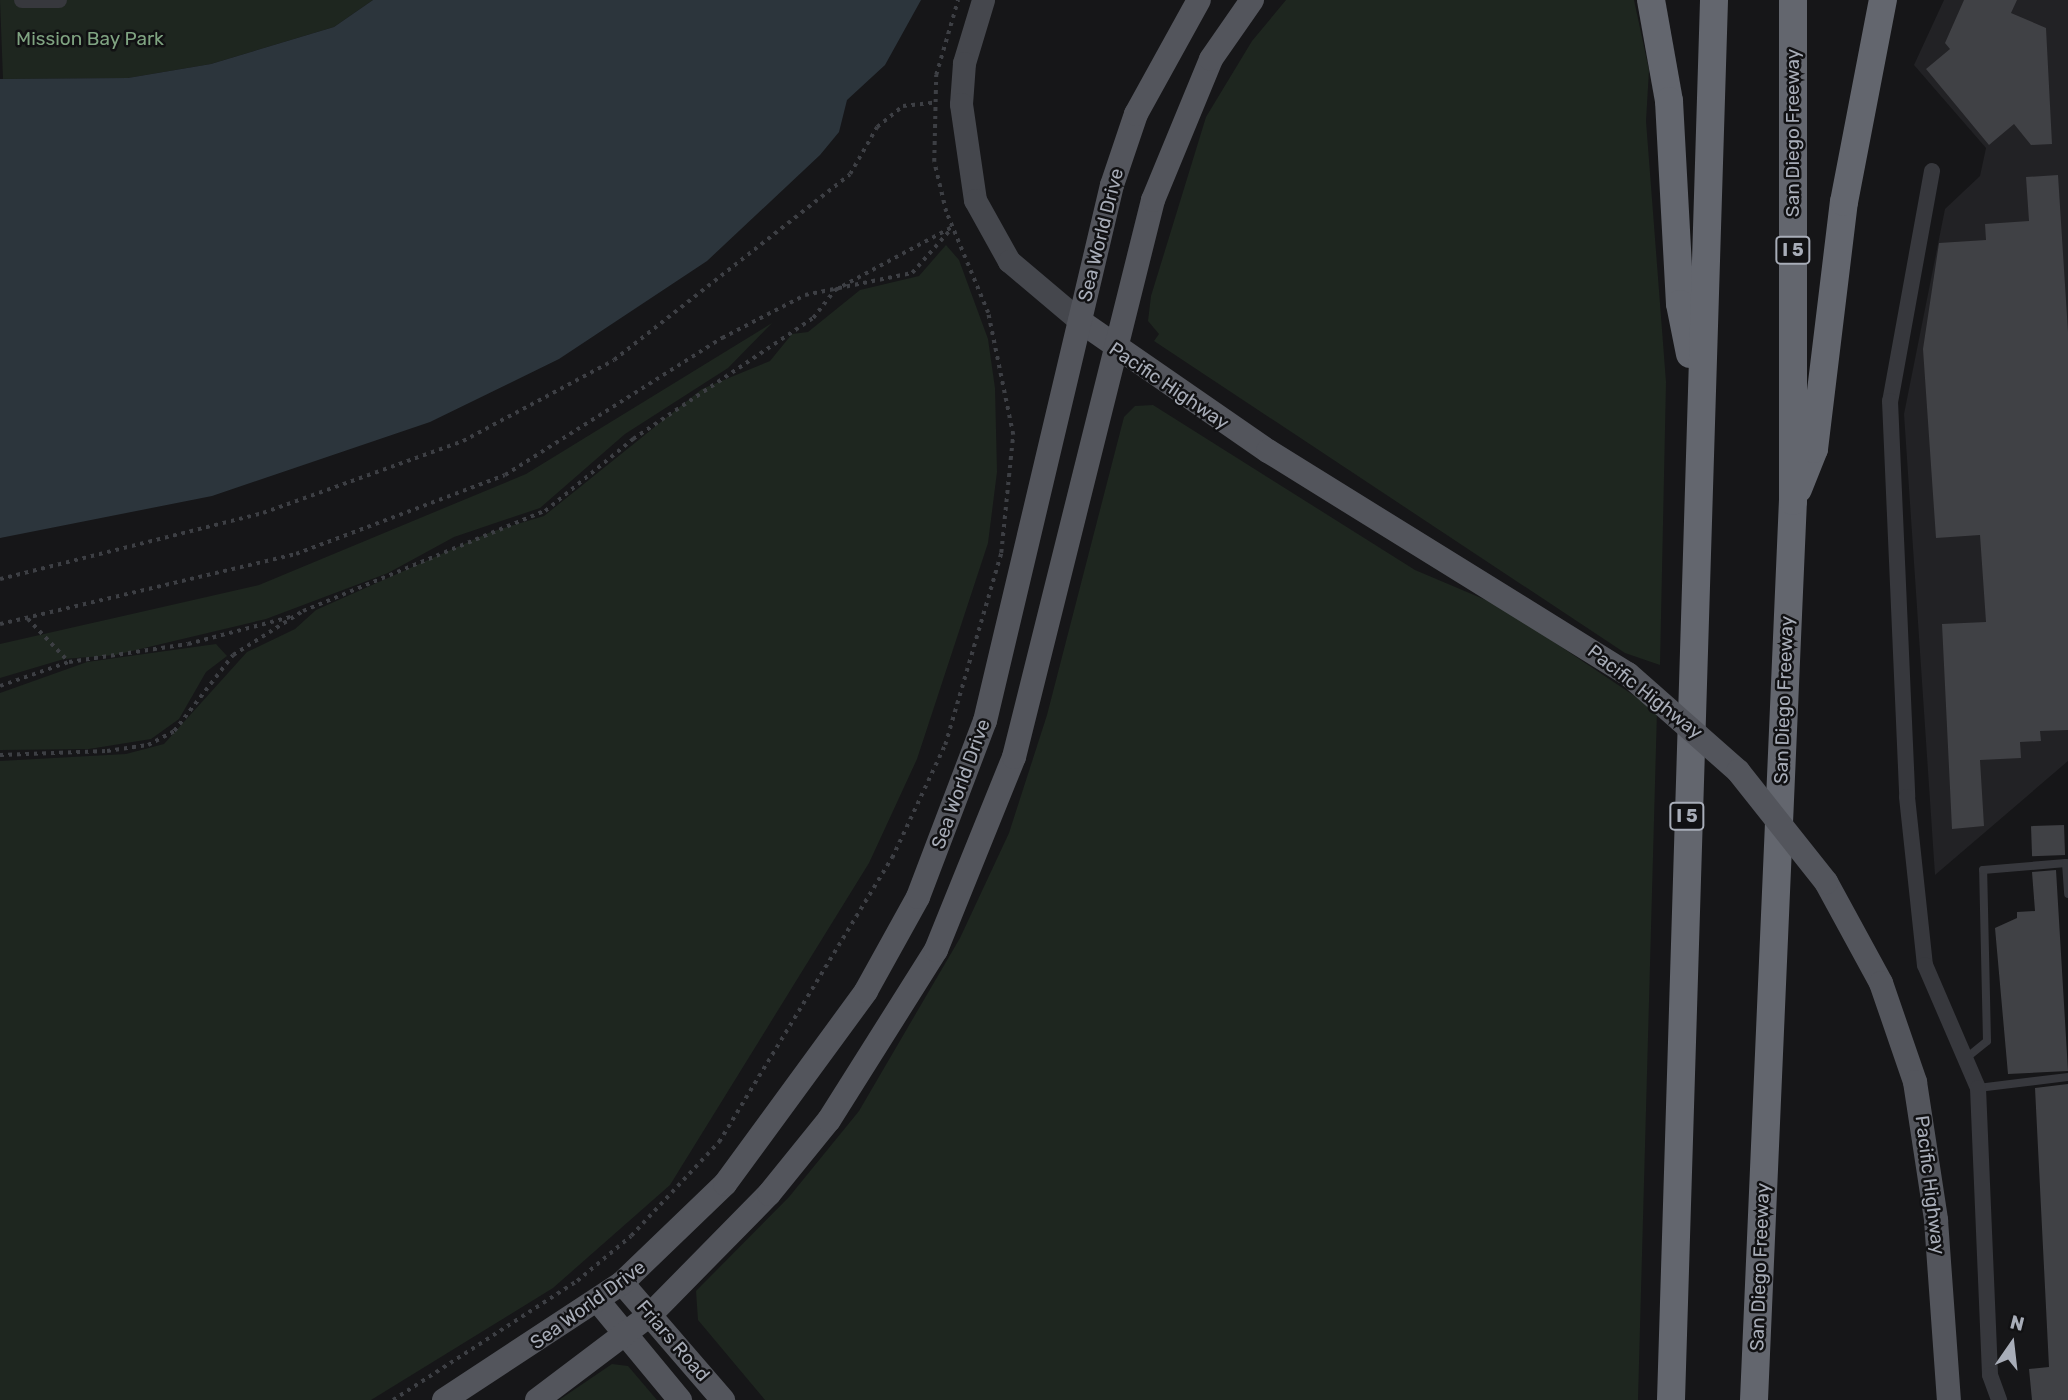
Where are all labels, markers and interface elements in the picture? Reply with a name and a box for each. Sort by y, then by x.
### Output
park label: Mission Bay Park [16,28,164,50]
street label: San Diego Freeway [1782,49,1804,217]
street label: Sea World Drive [1073,166,1129,304]
road number: I 5 [1774,236,1812,264]
street label: Pacific Highway [1105,337,1233,435]
street label: San Diego Freeway [1770,616,1798,784]
street label: Pacific Highway [1583,640,1707,744]
street label: Sea World Drive [927,716,995,852]
road number: I 5 [1668,802,1706,830]
street label: Pacific Highway [1910,1114,1950,1256]
street label: San Diego Freeway [1746,1183,1774,1351]
street label: Sea World Drive [526,1256,650,1354]
street label: Friars Road [632,1296,714,1386]
north arrow [1977,1309,2047,1379]
text: N [2008,1310,2027,1336]

